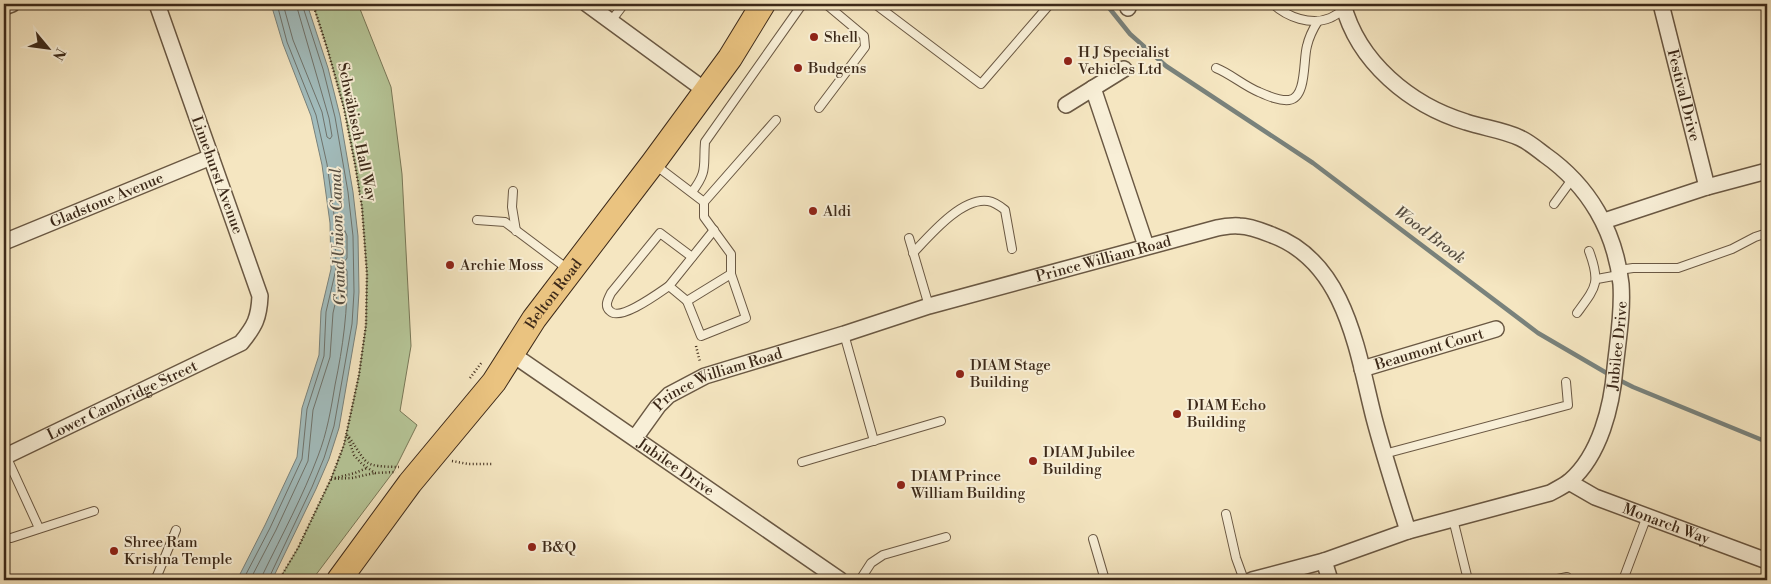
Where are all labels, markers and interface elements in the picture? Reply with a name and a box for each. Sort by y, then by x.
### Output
north arrow [22,22,72,72]
place label: Shell [824,28,859,47]
marker: Shell [808,31,820,43]
place label: H J Specialist Vehicles Ltd [1077,43,1170,79]
text: N [48,45,69,63]
street label: Festival Drive [1663,47,1705,143]
marker: H J Specialist Vehicles Ltd [1062,55,1074,67]
place label: Budgens [807,59,866,78]
street label: Schwäbisch Hall Way [333,61,381,204]
marker: Budgens [792,62,804,74]
street label: Limehurst Avenue [187,113,247,237]
water label: Grand Union Canal [326,167,350,306]
street label: Gladstone Avenue [47,168,166,232]
place label: Aldi [822,202,851,221]
water label: Wood Brook [1391,202,1469,268]
marker: Aldi [807,205,819,217]
street label: Prince William Road [1033,231,1174,286]
street label: Belton Road [520,255,586,333]
place label: Archie Moss [459,256,543,275]
marker: Archie Moss [444,259,456,271]
street label: Jubilee Drive [1603,301,1631,392]
street label: Beaumont Court [1371,324,1486,374]
street label: Prince William Road [649,344,785,415]
street label: Lower Cambridge Street [44,356,201,444]
place label: DIAM Stage Building [969,356,1051,392]
marker: DIAM Stage Building [954,368,966,380]
place label: DIAM Echo Building [1186,396,1266,432]
marker: DIAM Echo Building [1171,408,1183,420]
street label: Jubilee Drive [633,433,718,500]
place label: DIAM Jubilee Building [1042,443,1135,479]
marker: DIAM Jubilee Building [1027,455,1039,467]
place label: DIAM Prince William Building [910,467,1026,503]
marker: DIAM Prince William Building [895,479,907,491]
street label: Monarch Way [1620,499,1713,549]
place label: Shree Ram Krishna Temple [124,533,232,569]
place label: B&Q [541,538,577,557]
marker: B&Q [526,541,538,553]
marker: Shree Ram Krishna Temple [108,545,120,557]

